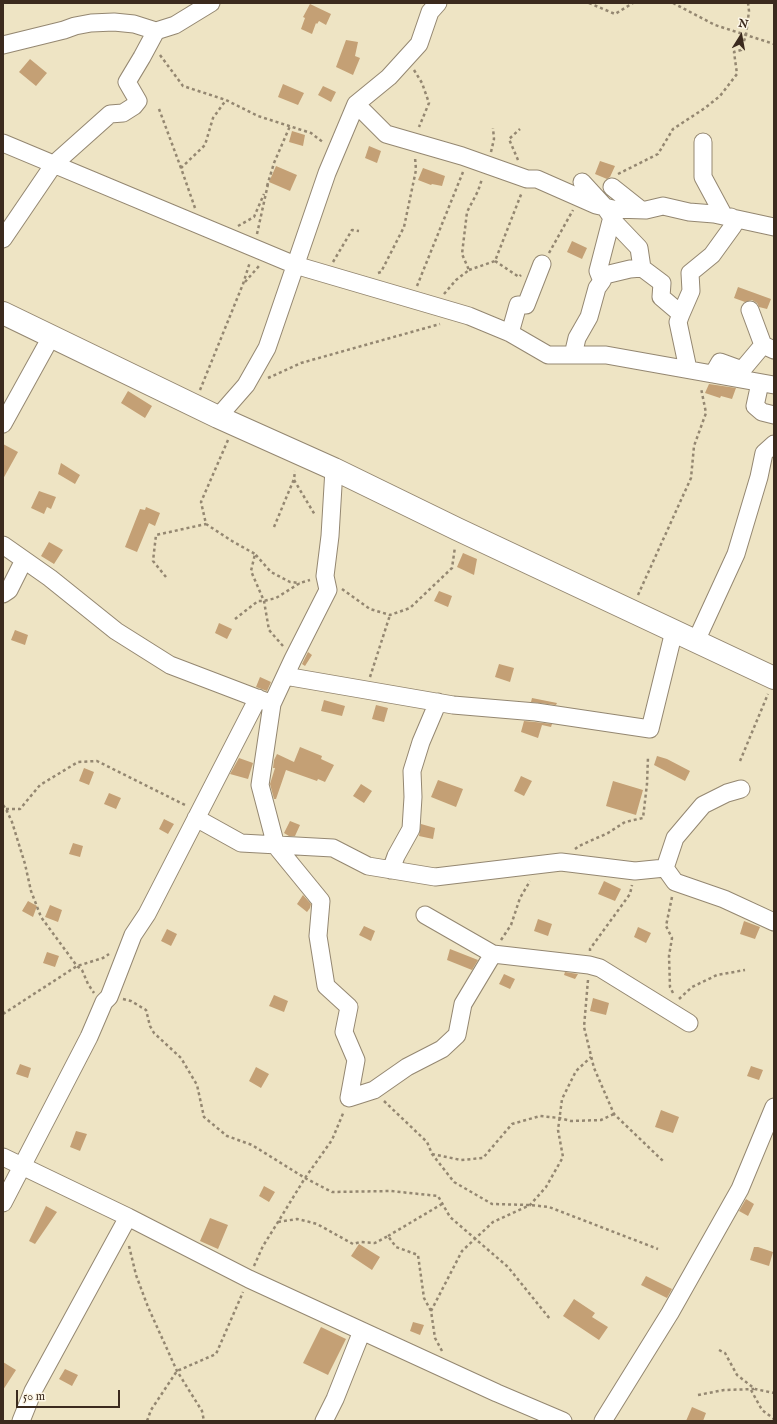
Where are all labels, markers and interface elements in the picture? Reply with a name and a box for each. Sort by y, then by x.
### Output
north arrow [721,16,761,56]
text: N [737,16,749,32]
scale bar [18,1382,122,1408]
text: 50 m [23,1389,45,1404]

